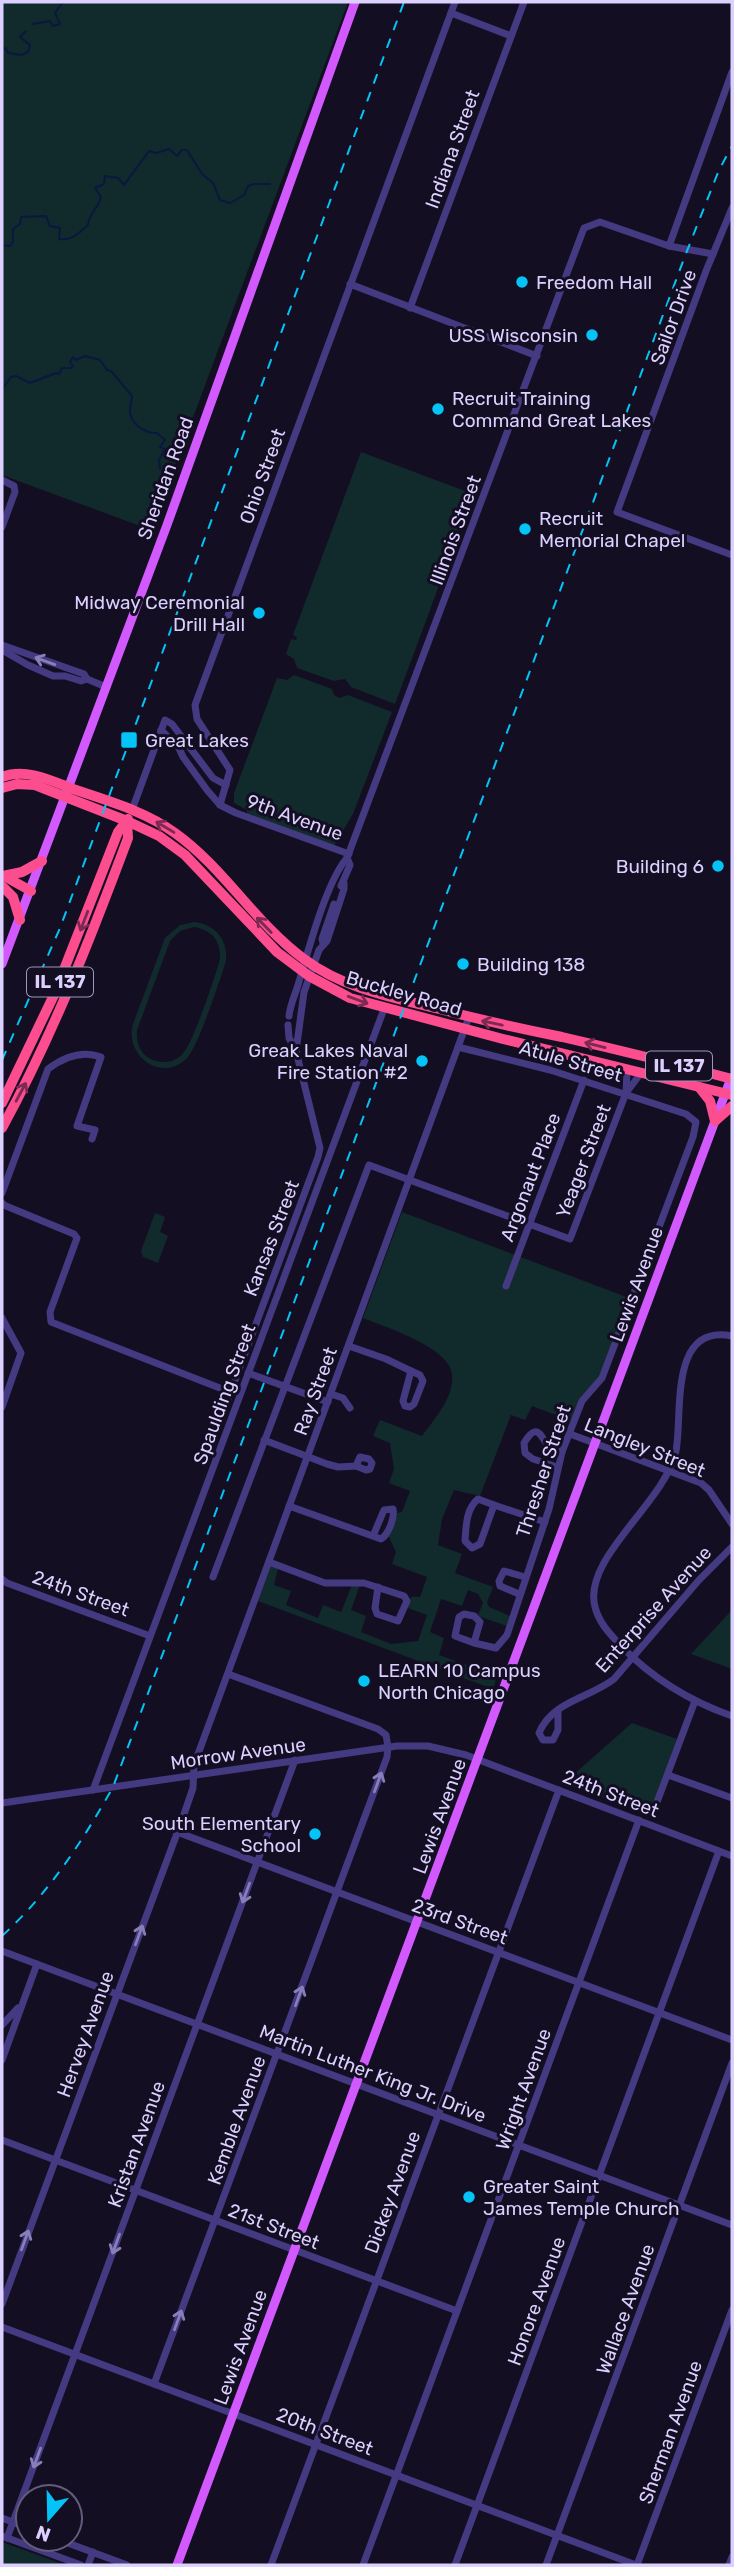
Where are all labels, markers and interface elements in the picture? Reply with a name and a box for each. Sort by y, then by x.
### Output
street label: Indiana Street [420,86,485,212]
street label: Sailor Drive [646,266,701,368]
place label: Freedom Hall [536,271,652,294]
marker: Freedom Hall [514,274,530,290]
place label: USS Wisconsin [448,324,578,347]
marker: USS Wisconsin [584,327,600,343]
place label: Recruit Training Command Great Lakes [452,387,651,432]
marker: Recruit Training Command Great Lakes [430,401,446,417]
street label: Sheridan Road [133,414,198,543]
street label: Ohio Street [235,425,290,527]
street label: Illinois Street [425,472,486,588]
place label: Recruit Memorial Chapel [539,507,685,552]
marker: Recruit Memorial Chapel [517,521,533,537]
place label: Midway Ceremonial Drill Hall [74,591,245,636]
marker: Midway Ceremonial Drill Hall [251,605,267,621]
one-way arrow [35,654,57,666]
place label: Great Lakes [145,729,249,752]
marker: Great Lakes [119,730,139,750]
street label: 9th Avenue [243,789,346,846]
one-way arrow [156,819,175,834]
place label: Building 6 [616,855,704,878]
marker: Building 6 [710,858,726,874]
one-way arrow [77,909,90,931]
one-way arrow [256,916,273,933]
place label: Building 138 [477,953,585,976]
marker: Building 138 [455,956,471,972]
street label: Buckley Road [344,966,464,1021]
road number: IL 137 [27,967,93,996]
one-way arrow [346,995,368,1007]
one-way arrow [481,1016,504,1030]
street label: Atule Street [517,1036,625,1087]
one-way arrow [584,1038,607,1051]
place label: Greak Lakes Naval Fire Station #2 [248,1039,408,1084]
road number: IL 137 [646,1051,712,1080]
marker: Greak Lakes Naval Fire Station #2 [414,1053,430,1069]
one-way arrow [15,1082,28,1103]
street label: Yeager Street [551,1100,616,1221]
street label: Argonaut Place [495,1110,566,1245]
street label: Kansas Street [239,1176,304,1300]
street label: Lewis Avenue [605,1223,668,1345]
street label: Spaulding Street [188,1320,261,1468]
street label: Ray Street [289,1343,342,1438]
street label: Thresher Street [511,1401,576,1540]
street label: Langley Street [581,1413,709,1482]
street label: Enterprise Avenue [591,1541,716,1677]
street label: 24th Street [29,1565,133,1622]
place label: LEARN 10 Campus North Chicago [378,1659,541,1704]
marker: LEARN 10 Campus North Chicago [356,1673,372,1689]
street label: Morrow Avenue [169,1733,307,1774]
street label: Lewis Avenue [408,1755,471,1877]
street label: 24th Street [559,1765,663,1823]
one-way arrow [373,1772,385,1794]
place label: South Elementary School [142,1812,301,1857]
marker: South Elementary School [307,1826,323,1842]
one-way arrow [239,1882,251,1904]
street label: 23rd Street [409,1893,512,1950]
one-way arrow [133,1924,146,1946]
street label: Hervey Avenue [52,1968,119,2100]
one-way arrow [294,1985,306,2007]
street label: Martin Luther King Jr. Drive [256,2020,489,2127]
street label: Wright Avenue [491,2025,556,2153]
street label: Kemble Avenue [202,2053,270,2188]
street label: Kristan Avenue [103,2078,170,2211]
street label: Dickey Avenue [360,2128,425,2256]
place label: Greater Saint James Temple Church [483,2175,680,2220]
marker: Greater Saint James Temple Church [461,2189,477,2205]
street label: 21st Street [225,2199,323,2255]
one-way arrow [20,2229,33,2251]
one-way arrow [109,2233,121,2255]
street label: Honore Avenue [503,2234,570,2369]
street label: Wallace Avenue [591,2241,660,2377]
street label: Lewis Avenue [209,2286,272,2408]
one-way arrow [173,2310,185,2332]
street label: Sherman Avenue [634,2357,707,2507]
street label: 20th Street [273,2402,377,2461]
one-way arrow [30,2446,42,2468]
north arrow [14,2483,84,2553]
text: N [33,2520,54,2547]

